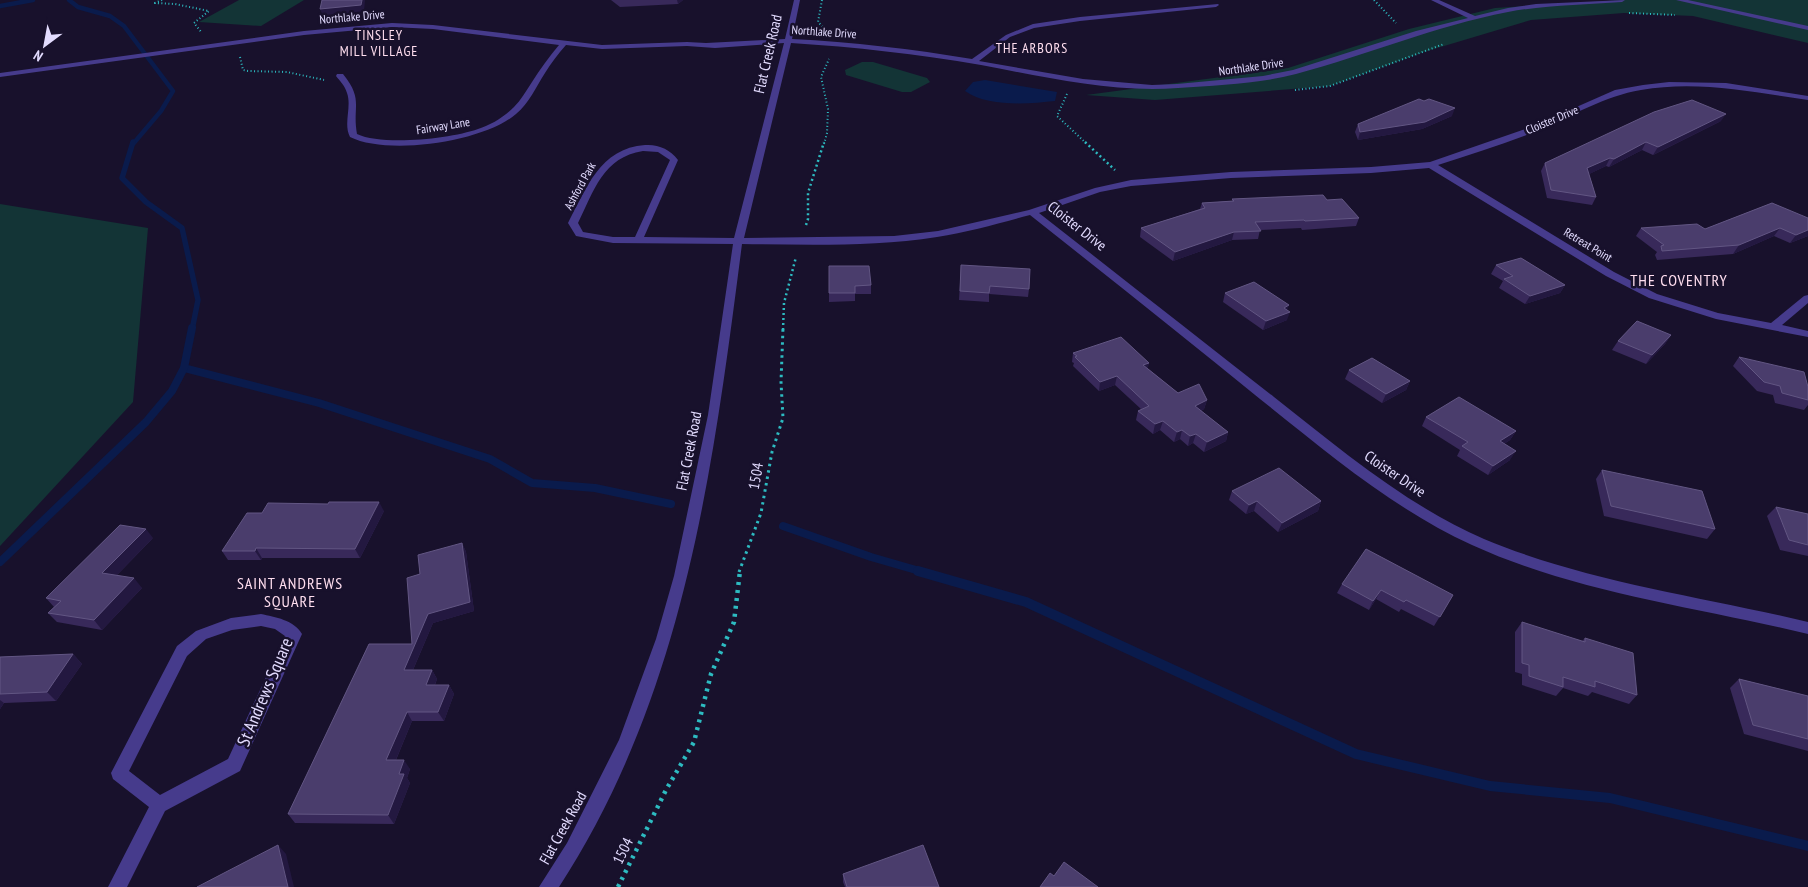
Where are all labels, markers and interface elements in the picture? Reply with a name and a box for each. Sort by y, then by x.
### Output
street label: Northlake Drive [319,6,385,27]
street label: Flat Creek Road [749,13,786,95]
north arrow [20,20,70,70]
street label: Northlake Drive [791,22,857,41]
district label: TINSLEY MILL VILLAGE [340,26,418,60]
district label: THE ARBORS [996,39,1068,57]
text: N [30,46,46,66]
street label: Northlake Drive [1218,55,1284,78]
street label: Cloister Drive [1523,102,1581,137]
street label: Fairway Lane [415,114,471,137]
street label: Ashford Park [560,159,599,212]
street label: Cloister Drive [1044,197,1111,255]
street label: Retreat Point [1561,224,1616,265]
district label: THE COVENTRY [1630,270,1728,290]
street label: Flat Creek Road [672,410,705,492]
street label: Cloister Drive [1361,446,1430,501]
street label: 1504 [744,461,767,491]
district label: SAINT ANDREWS SQUARE [237,573,343,611]
street label: St Andrews Square [231,634,298,750]
street label: Flat Creek Road [535,788,590,867]
street label: 1504 [608,834,637,867]

